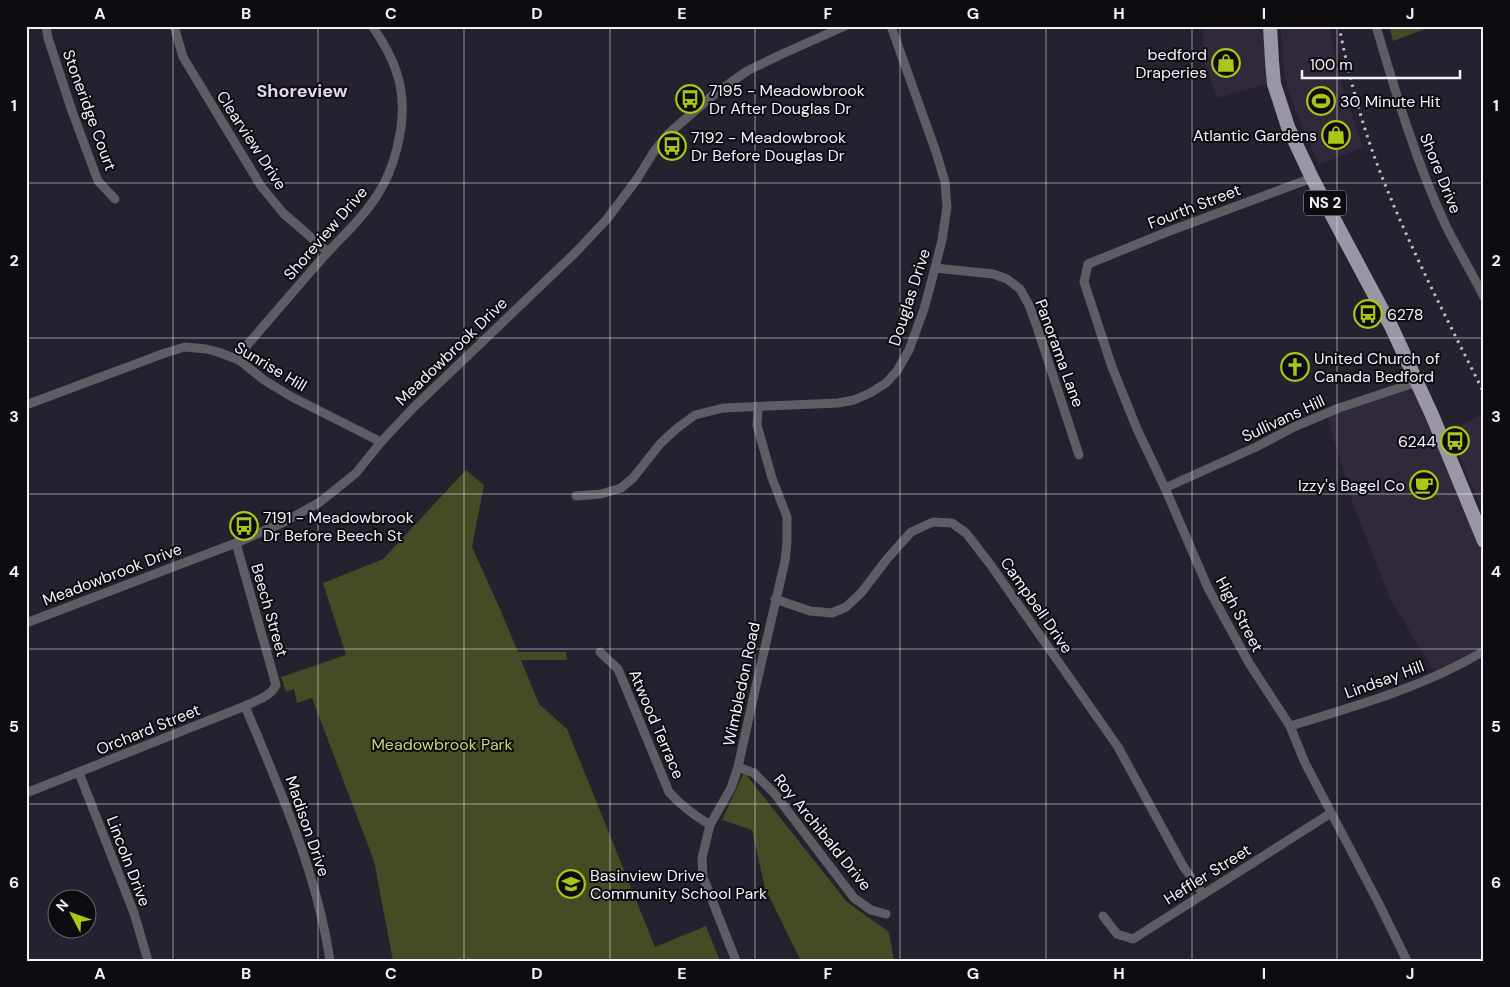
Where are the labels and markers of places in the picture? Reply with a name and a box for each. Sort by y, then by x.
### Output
place label: bedford Draperies [1135,44,1207,83]
shop icon: bedford Draperies [1211,48,1241,78]
place label: 7195 - Meadowbrook Dr After Douglas Dr [709,80,865,119]
bus stop icon: 7195 - Meadowbrook Dr After Douglas Dr [675,84,705,114]
sports icon: 30 Minute Hit [1306,86,1336,116]
place label: 30 Minute Hit [1340,91,1441,112]
shop icon: Atlantic Gardens [1321,120,1351,150]
place label: Atlantic Gardens [1193,125,1317,146]
place label: 7192 - Meadowbrook Dr Before Douglas Dr [691,127,846,166]
bus stop icon: 7192 - Meadowbrook Dr Before Douglas Dr [657,131,687,161]
bus stop icon: 6278 [1353,299,1383,329]
place label: 6278 [1387,304,1424,325]
place label: United Church of Canada Bedford [1314,348,1440,387]
church icon: United Church of Canada Bedford [1280,352,1310,382]
bus stop icon: 6244 [1440,426,1470,456]
place label: 6244 [1398,431,1436,452]
cafe icon: Izzy's Bagel Co [1409,470,1439,500]
place label: Izzy's Bagel Co [1298,475,1405,496]
place label: 7191 - Meadowbrook Dr Before Beech St [263,507,414,546]
bus stop icon: 7191 - Meadowbrook Dr Before Beech St [229,511,259,541]
place label: Basinview Drive Community School Park [590,865,767,904]
school or university icon: Basinview Drive Community School Park [556,869,586,899]

